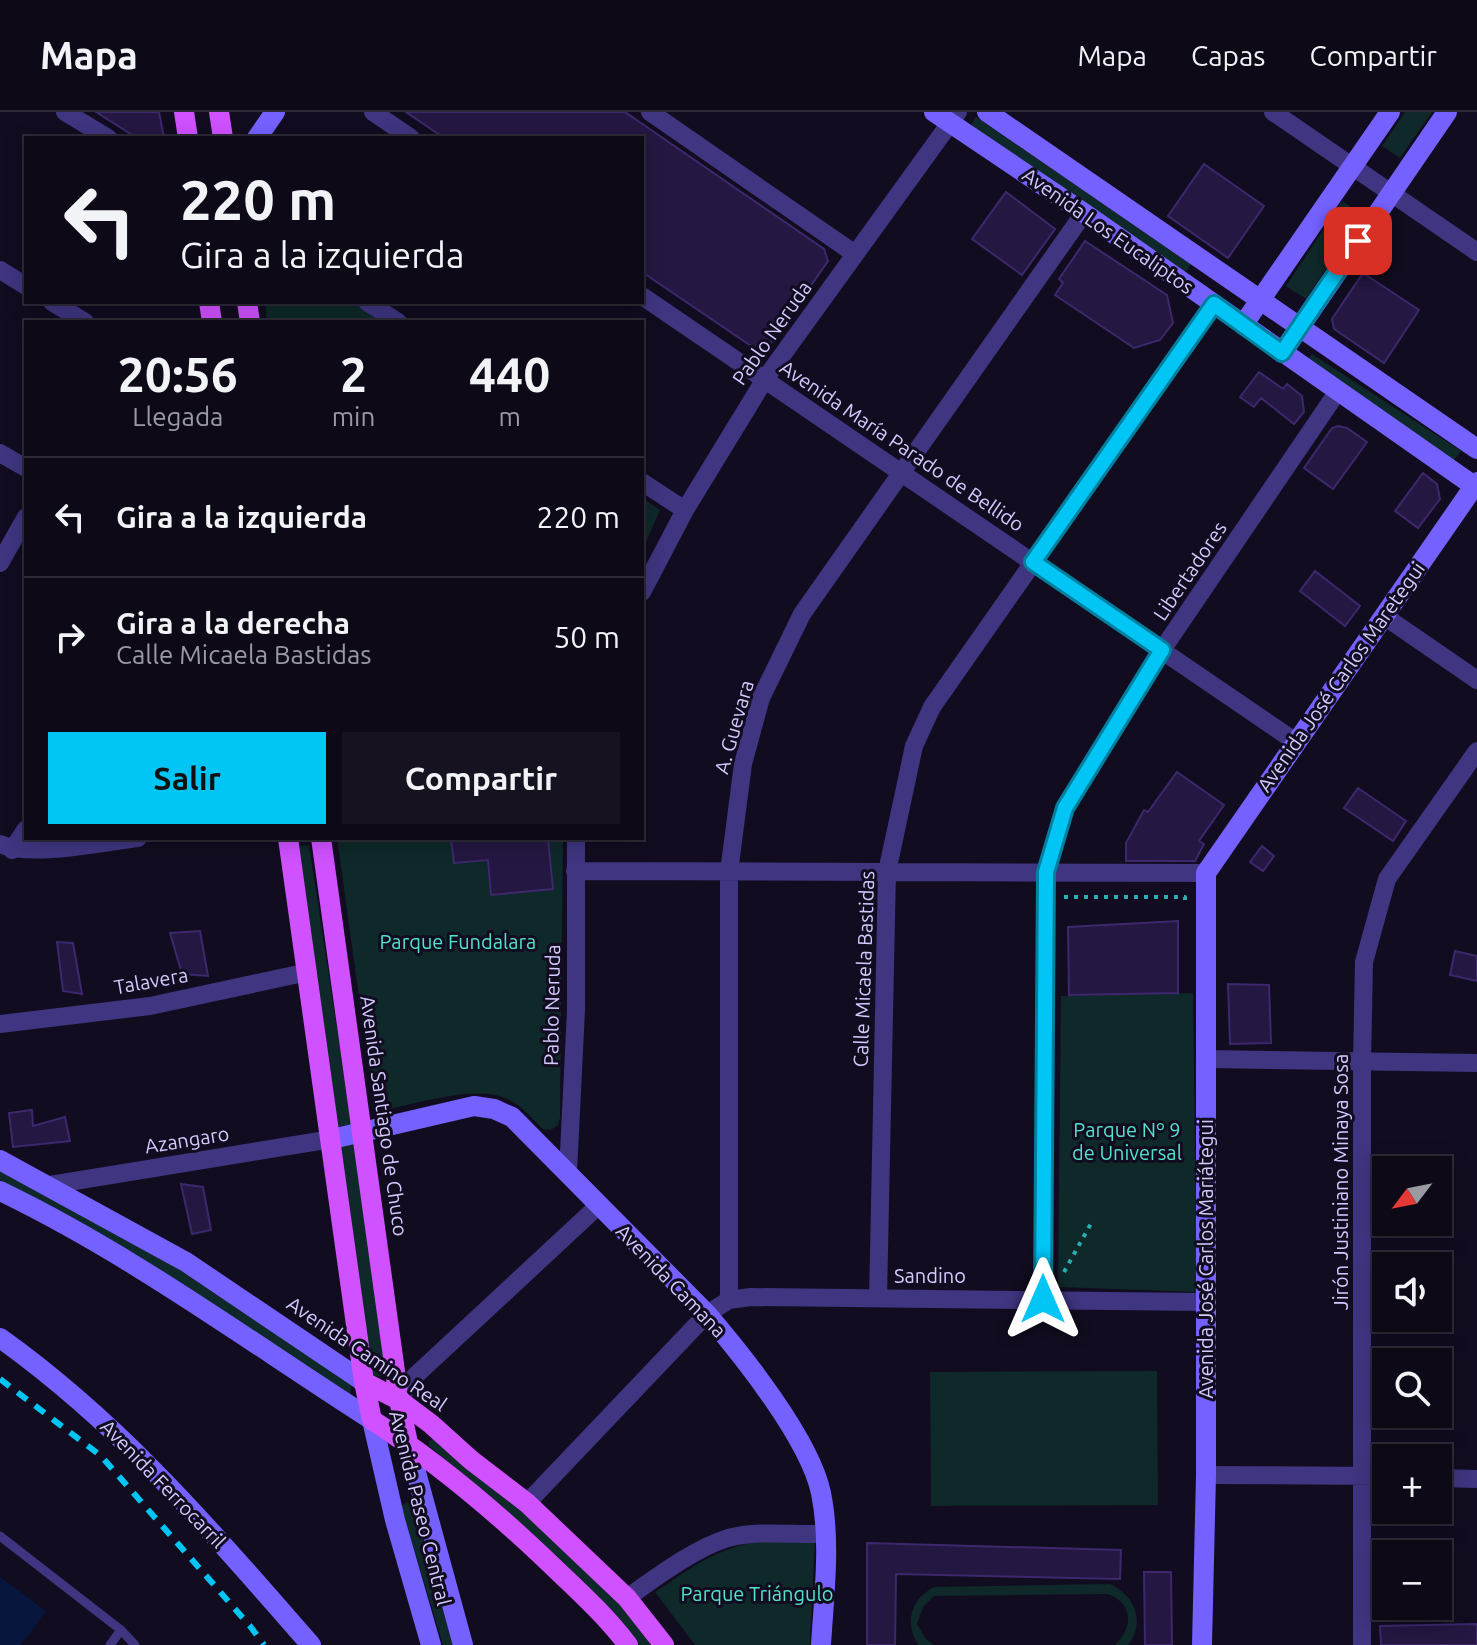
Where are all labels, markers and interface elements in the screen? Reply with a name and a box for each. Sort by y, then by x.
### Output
text: Mapa [40,34,138,76]
text: Mapa [1077,40,1147,71]
text: Capas [1191,40,1266,71]
text: Compartir [1310,40,1437,71]
street label: Avenida Los Eucaliptos [1018,163,1198,298]
icon: left [48,168,152,272]
text: 220 m [180,168,336,231]
pin [1324,207,1392,275]
icon: arrive [1336,219,1380,263]
text: Gira a la izquierda [180,234,464,275]
street label: Pablo Neruda [727,276,816,389]
text: 20:56 [118,347,238,401]
text: 2 [340,347,367,401]
text: 440 [469,347,550,401]
street label: Avenida María Parado de Bellido [776,355,1028,536]
text: Llegada [132,402,223,431]
text: min [332,402,375,431]
text: m [498,402,521,431]
icon: left [48,495,92,539]
text: Gira a la izquierda [116,500,367,534]
text: 220 m [536,500,620,534]
street label: Libertadores [1148,517,1231,624]
street label: Avenida José Carlos Maretegui [1252,557,1429,796]
text: Gira a la derecha [116,606,350,640]
icon: right [48,615,92,659]
text: 50 m [553,620,620,654]
text: Calle Micaela Bastidas [116,640,372,669]
street label: A. Guevara [709,677,758,776]
button: Salir [48,732,326,824]
button: Compartir [342,732,620,824]
street label: Calle Micaela Bastidas [849,870,878,1068]
park label: Parque Fundalara [380,930,536,953]
street label: Pablo Neruda [539,944,564,1066]
street label: Talavera [112,963,190,998]
street label: Avenida Santiago de Chuco [356,994,413,1238]
street label: Jirón Justiniano Minaya Sosa [1329,1054,1352,1310]
park label: Parque Nº 9 de Universal [1072,1118,1182,1164]
street label: Avenida José Carlos Mariátegui [1194,1119,1217,1399]
street label: Azangaro [143,1121,231,1158]
north arrow [1372,1156,1452,1236]
map controls [1372,1156,1452,1620]
street label: Avenida Camana [612,1219,731,1342]
button: sound [1372,1252,1452,1332]
position arrow [1001,1257,1085,1341]
street label: Sandino [894,1264,966,1287]
street label: Avenida Camino Real [283,1292,452,1416]
button: search [1372,1348,1452,1428]
street label: Avenida Paseo Central [385,1408,456,1608]
street label: Avenida Ferrocarril [96,1415,231,1553]
button: + [1372,1444,1452,1524]
button: − [1372,1540,1452,1620]
park label: Parque Triángulo [681,1582,833,1605]

